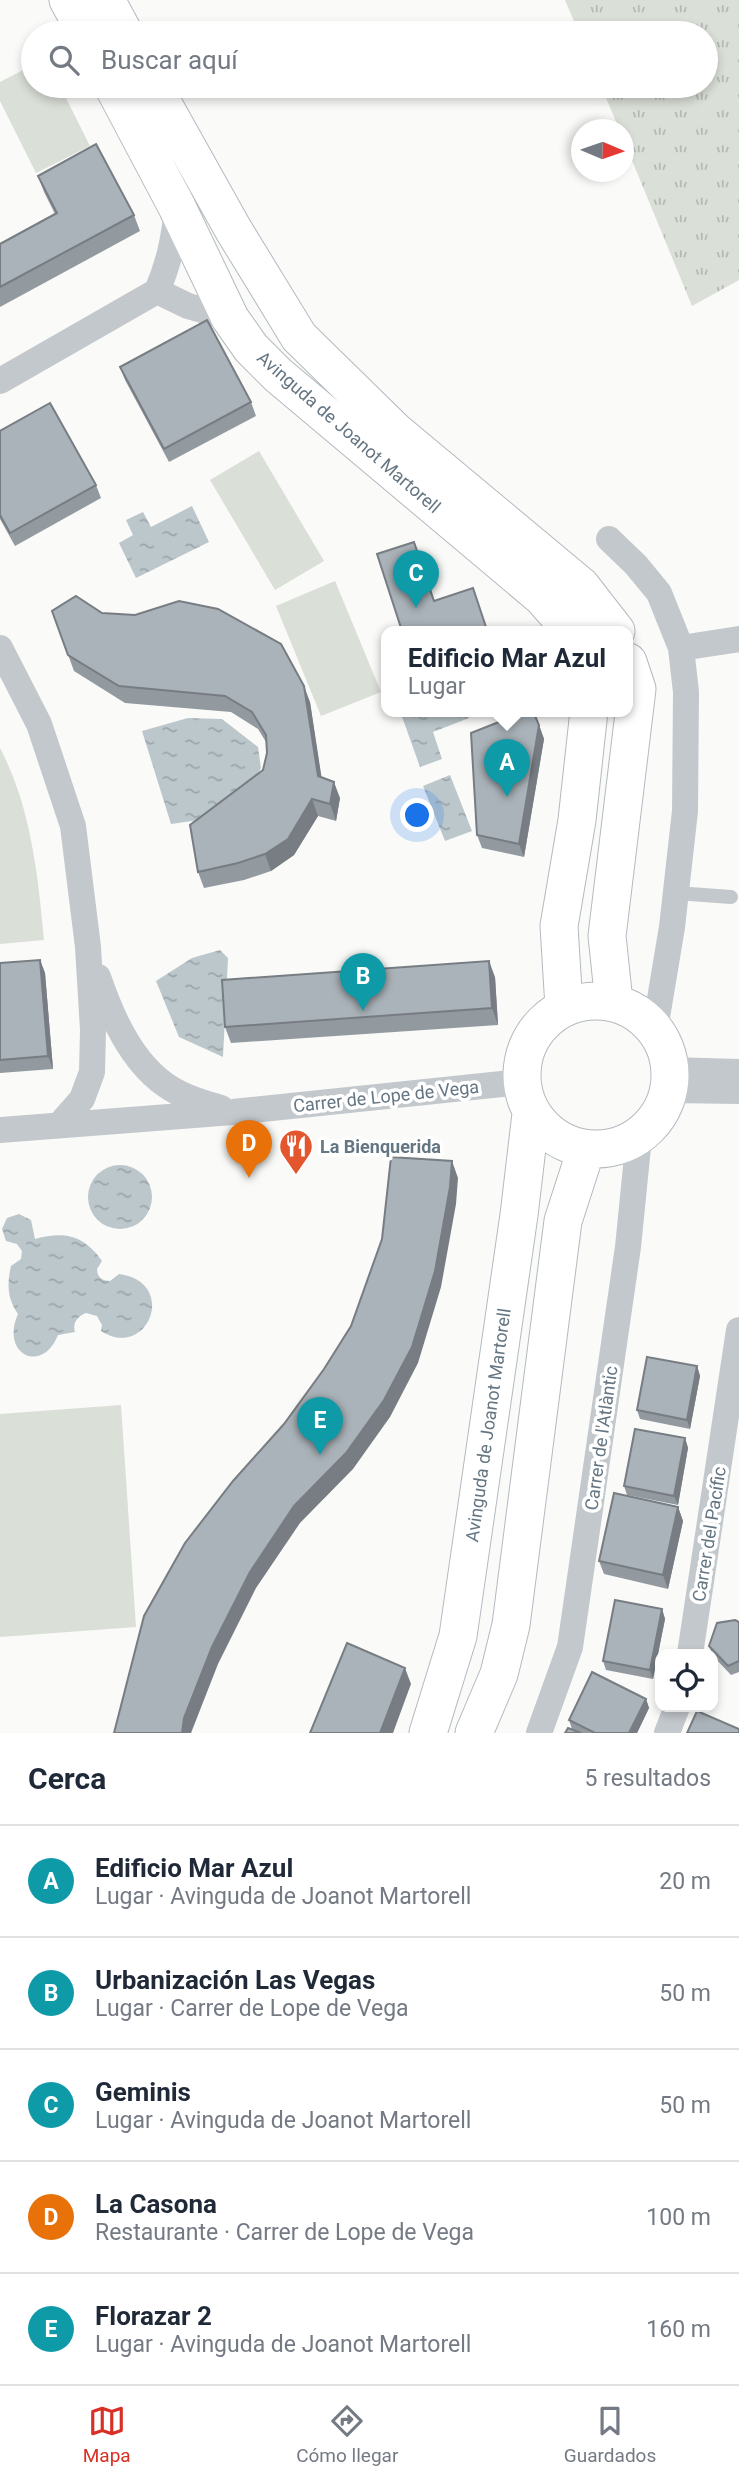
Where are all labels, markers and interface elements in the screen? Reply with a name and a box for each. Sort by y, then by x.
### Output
search box [21,21,718,98]
icon: search [45,41,83,79]
text: Buscar aquí [101,45,238,75]
north arrow [571,119,634,182]
street label: Avinguda de Joanot Martorell [253,347,445,517]
pin: C [393,550,439,608]
popup [381,626,633,717]
text: Edificio Mar Azul [408,643,606,673]
text: Lugar [408,673,466,700]
pin: A [484,739,530,797]
your location [400,798,434,832]
pin: B [340,953,386,1011]
street label: Carrer de Lope de Vega [292,1076,480,1116]
pin: D [226,1120,272,1178]
restaurant icon: La Bienquerida [277,1127,315,1176]
place label: La Bienquerida [320,1136,441,1157]
street label: Avinguda de Joanot Martorell [461,1307,515,1543]
street label: Carrer de l'Atlàntic [580,1364,622,1512]
pin: E [297,1397,343,1455]
street label: Carrer del Pacífic [688,1465,730,1603]
map controls [655,1649,718,1712]
button: locate [655,1649,718,1712]
text: Cerca [28,1761,106,1796]
text: 5 resultados [584,1765,711,1792]
text: Edificio Mar Azul [95,1853,293,1883]
text: A [43,1868,59,1895]
text: 20 m [659,1868,711,1895]
text: Lugar · Avinguda de Joanot Martorell [95,1883,471,1910]
text: Urbanización Las Vegas [95,1965,375,1995]
text: B [44,1980,58,2007]
text: 50 m [659,1980,711,2007]
text: Lugar · Carrer de Lope de Vega [95,1995,409,2022]
text: Geminis [95,2077,191,2107]
text: C [43,2092,59,2119]
text: 50 m [659,2092,711,2119]
text: Lugar · Avinguda de Joanot Martorell [95,2107,471,2134]
text: La Casona [95,2189,217,2219]
text: D [44,2204,58,2231]
text: 100 m [646,2204,711,2231]
text: Restaurante · Carrer de Lope de Vega [95,2219,474,2246]
text: Florazar 2 [95,2301,212,2331]
text: E [45,2316,57,2343]
text: 160 m [646,2316,711,2343]
text: Lugar · Avinguda de Joanot Martorell [95,2331,471,2358]
tab: Mapa [83,2402,131,2467]
tab: Cómo llegar [296,2402,398,2467]
tab: Guardados [564,2402,656,2467]

